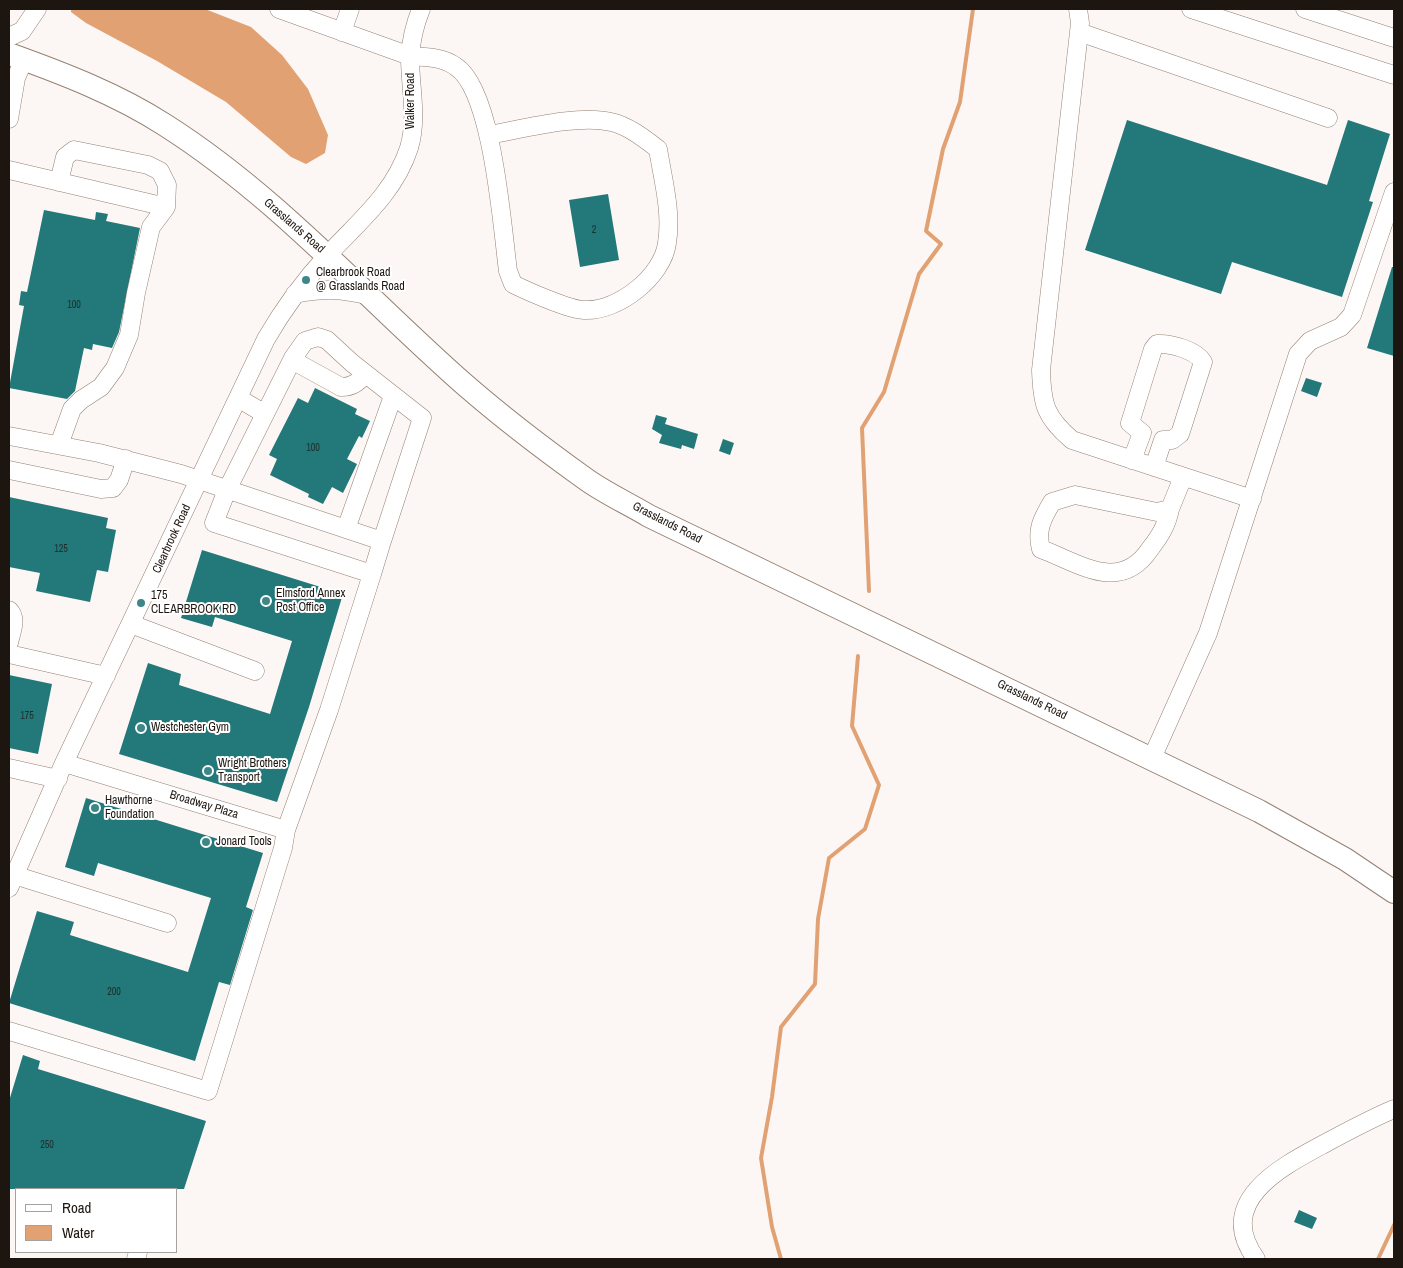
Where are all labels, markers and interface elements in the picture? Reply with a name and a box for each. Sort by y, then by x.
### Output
street label: Walker Road [404,73,418,129]
street label: Grasslands Road [261,196,327,256]
house number: 2 [592,224,596,236]
place label: Clearbrook Road @ Grasslands Road [316,266,405,294]
marker: Clearbrook Road @ Grasslands Road [300,274,312,286]
house number: 100 [67,299,81,311]
house number: 100 [306,442,320,454]
street label: Grasslands Road [630,499,704,547]
street label: Clearbrook Road [150,502,194,576]
house number: 125 [54,543,68,555]
place label: Elmsford Annex Post Office [276,587,345,615]
place label: 175 CLEARBROOK RD [151,589,236,617]
marker: Elmsford Annex Post Office [260,595,272,607]
marker: 175 CLEARBROOK RD [135,597,147,609]
street label: Grasslands Road [995,677,1069,723]
house number: 175 [20,710,34,722]
place label: Westchester Gym [151,721,229,735]
marker: Westchester Gym [135,722,147,734]
place label: Wright Brothers Transport [218,757,287,785]
marker: Wright Brothers Transport [202,765,214,777]
street label: Broadway Plaza [168,788,240,822]
place label: Hawthorne Foundation [105,794,154,822]
marker: Hawthorne Foundation [89,802,101,814]
place label: Jonard Tools [216,835,272,849]
marker: Jonard Tools [200,836,212,848]
house number: 200 [107,986,121,998]
house number: 250 [40,1139,54,1151]
legend [15,1188,178,1253]
text: Road [62,1197,91,1218]
text: Water [62,1222,94,1243]

